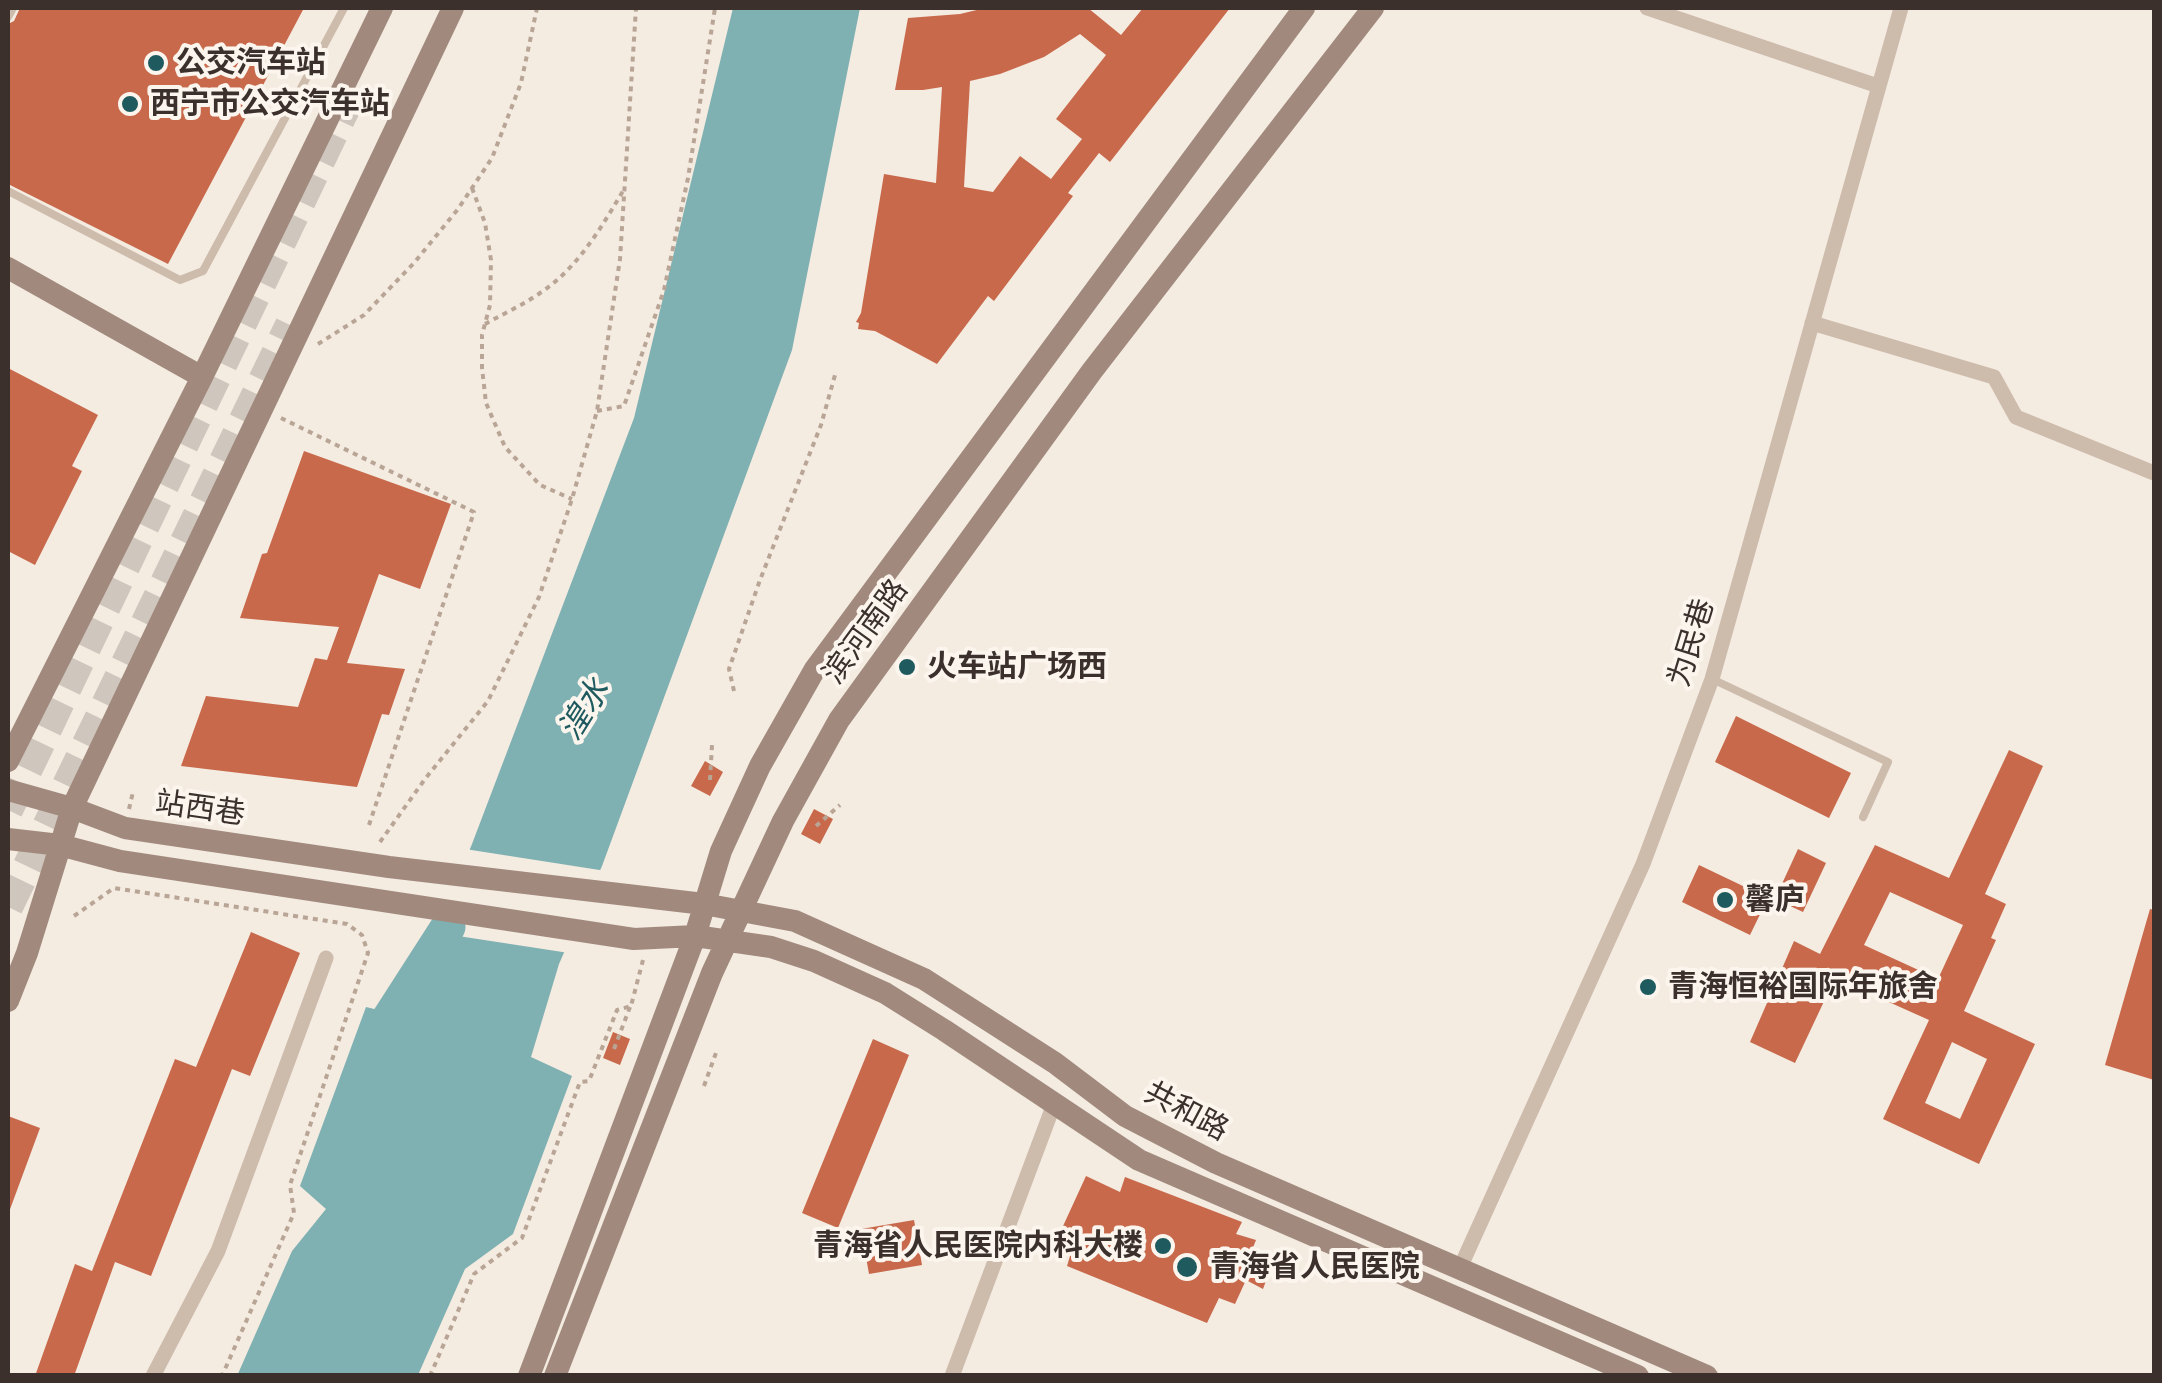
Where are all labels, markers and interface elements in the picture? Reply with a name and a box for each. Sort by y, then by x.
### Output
place label: 公交汽车站 [176,45,326,81]
marker: 公交汽车站 [145,52,167,74]
place label: 西宁市公交汽车站 [150,86,390,122]
marker: 西宁市公交汽车站 [119,93,141,115]
street label: 滨河南路 [816,573,916,691]
street label: 为民巷 [1662,595,1722,691]
place label: 火车站广场西 [927,649,1107,685]
marker: 火车站广场西 [896,656,918,678]
water label: 湟水 [552,673,618,747]
street label: 站西巷 [153,785,247,833]
place label: 馨庐 [1745,882,1805,918]
marker: 馨庐 [1714,889,1736,911]
place label: 青海恒裕国际年旅舍 [1668,969,1938,1005]
marker: 青海恒裕国际年旅舍 [1637,976,1659,998]
street label: 共和路 [1138,1075,1234,1149]
place label: 青海省人民医院内科大楼 [813,1228,1143,1264]
marker: 青海省人民医院内科大楼 [1152,1235,1174,1257]
place label: 青海省人民医院 [1210,1249,1420,1285]
marker: 青海省人民医院 [1174,1254,1200,1280]

